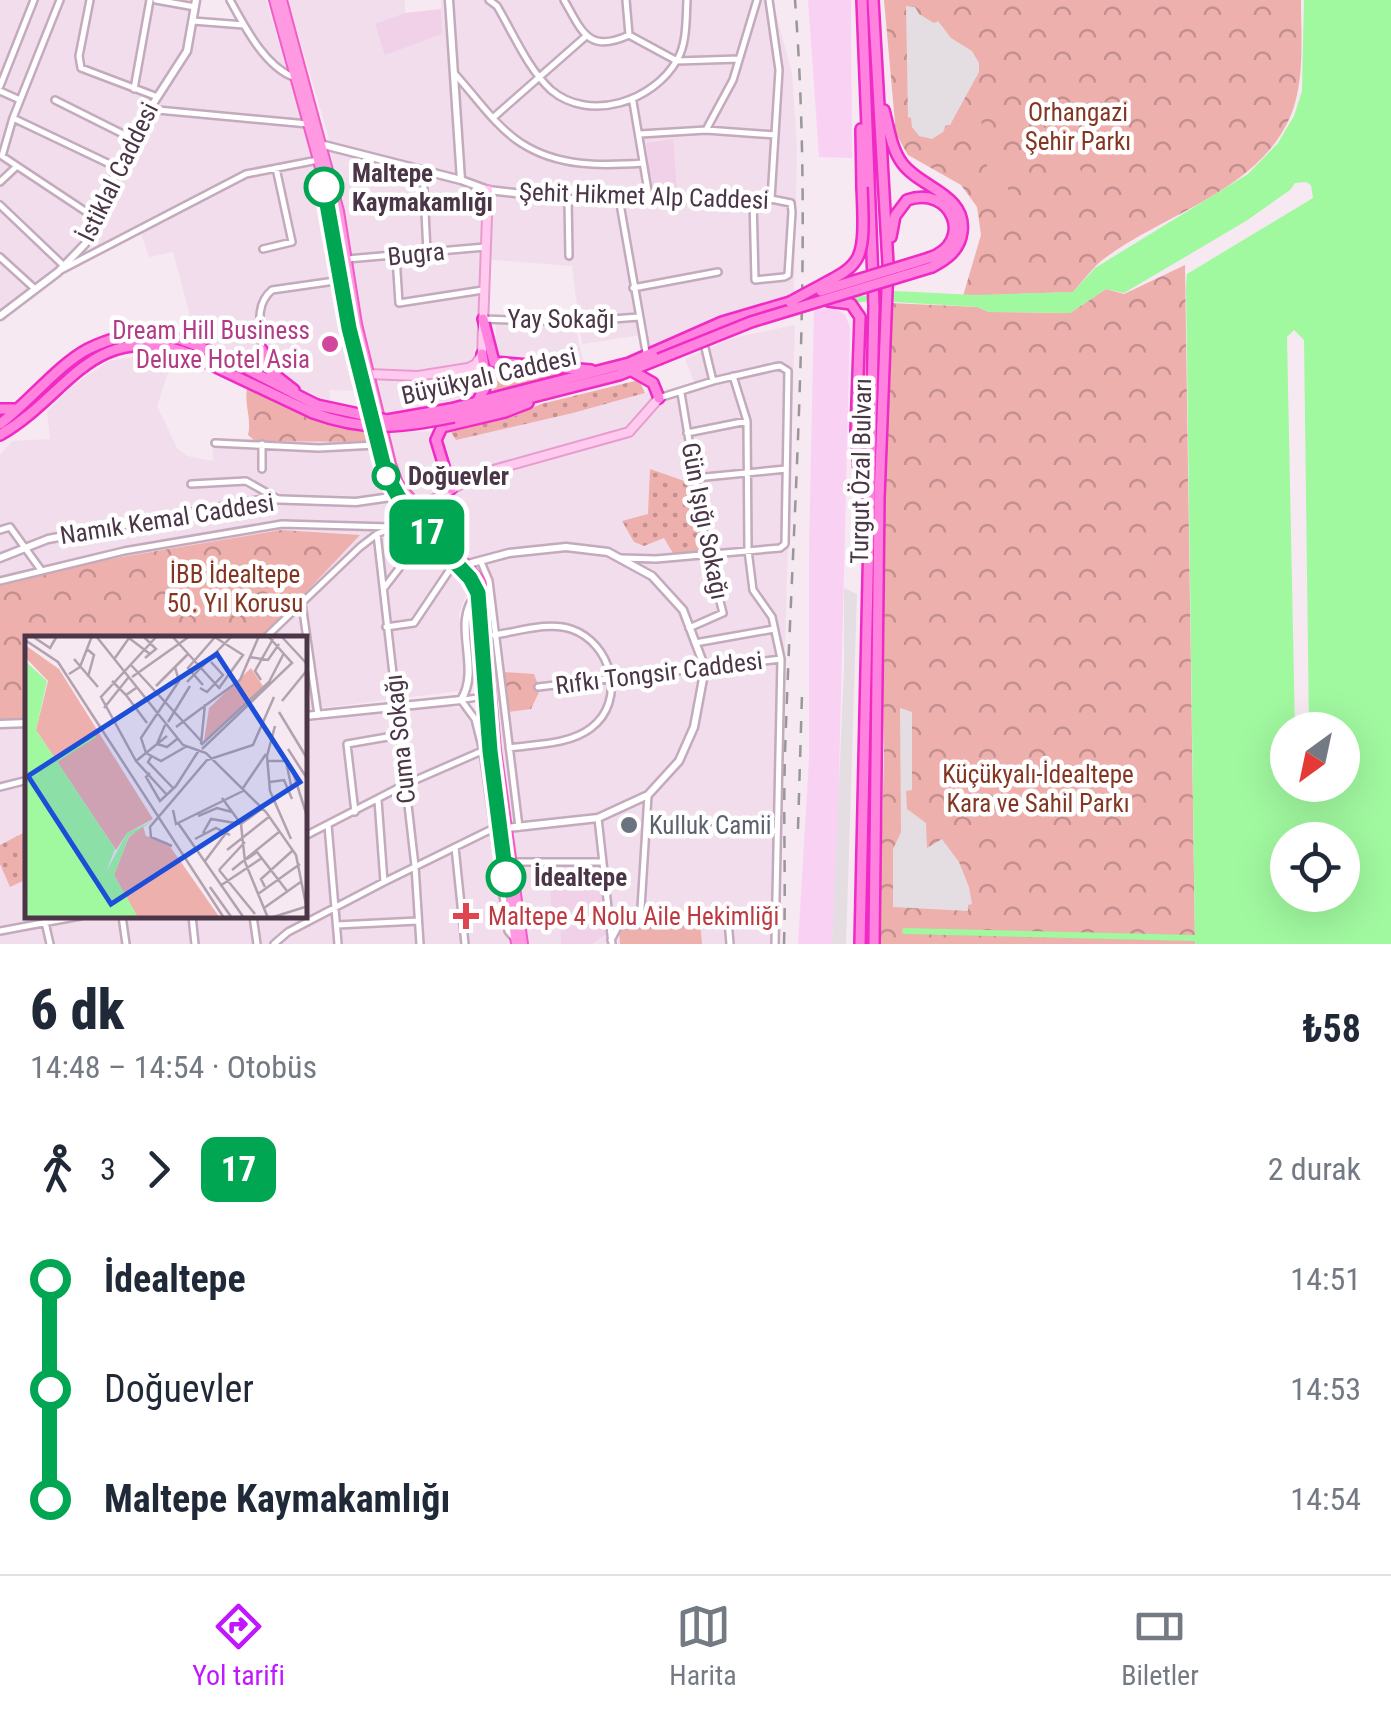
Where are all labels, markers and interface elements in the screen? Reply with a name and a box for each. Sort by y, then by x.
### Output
street label: İstiklal Caddesi [72,98,164,246]
park label: Orhangazi Şehir Parkı [1025,98,1131,156]
place label: Maltepe Kaymakamlığı [352,159,493,217]
marker: Maltepe Kaymakamlığı [305,168,343,206]
street label: Şehit Hikmet Alp Caddesi [519,177,769,215]
street label: Bugra [386,237,446,271]
street label: Yay Sokağı [507,305,615,334]
place label: Dream Hill Business Deluxe Hotel Asia [112,316,310,374]
marker: Dream Hill Business Deluxe Hotel Asia [319,333,341,355]
street label: Büyükyalı Caddesi [399,342,579,410]
street label: Turgut Özal Bulvarı [845,378,877,564]
street label: Gün Işığı Sokağı [676,440,734,602]
place label: Doğuevler [408,462,509,491]
marker: Doğuevler [373,463,399,489]
street label: Namık Kemal Caddesi [58,488,276,550]
line badge: 17 [382,500,472,564]
text: 17 [409,512,445,553]
park label: İBB İdealtepe 50. Yıl Korusu [167,560,303,618]
inset map [25,636,308,919]
street label: Rıfkı Tongsir Caddesi [554,646,764,700]
street label: Cuma Sokağı [379,673,421,805]
north arrow [1270,712,1360,802]
map controls [1270,712,1360,912]
park label: Küçükyalı-İdealtepe Kara ve Sahil Parkı [942,760,1134,818]
place label: Kulluk Camii [649,811,771,840]
marker: Kulluk Camii [618,814,640,836]
button: locate [1270,822,1360,912]
marker: İdealtepe [487,858,525,896]
place label: İdealtepe [534,862,627,892]
place label: Maltepe 4 Nolu Aile Hekimliği [488,902,779,931]
marker: Maltepe 4 Nolu Aile Hekimliği [453,903,479,929]
text: 6 dk [30,978,125,1042]
text: ₺58 [1302,1007,1361,1051]
text: 14:48 – 14:54 · Otobüs [30,1048,317,1086]
icon: walk [30,1142,85,1197]
icon: forward [131,1142,186,1197]
text: 17 [221,1149,256,1190]
text: 3 [100,1150,116,1188]
text: 2 durak [1268,1150,1361,1188]
text: İdealtepe [104,1257,246,1301]
text: 14:51 [1290,1260,1361,1298]
text: Doğuevler [104,1367,254,1411]
text: 14:53 [1290,1370,1361,1408]
text: Maltepe Kaymakamlığı [104,1477,450,1521]
text: 14:54 [1290,1480,1361,1518]
tab: Yol tarifi [192,1599,285,1692]
tab: Harita [669,1599,737,1692]
tab: Biletler [1121,1599,1199,1692]

